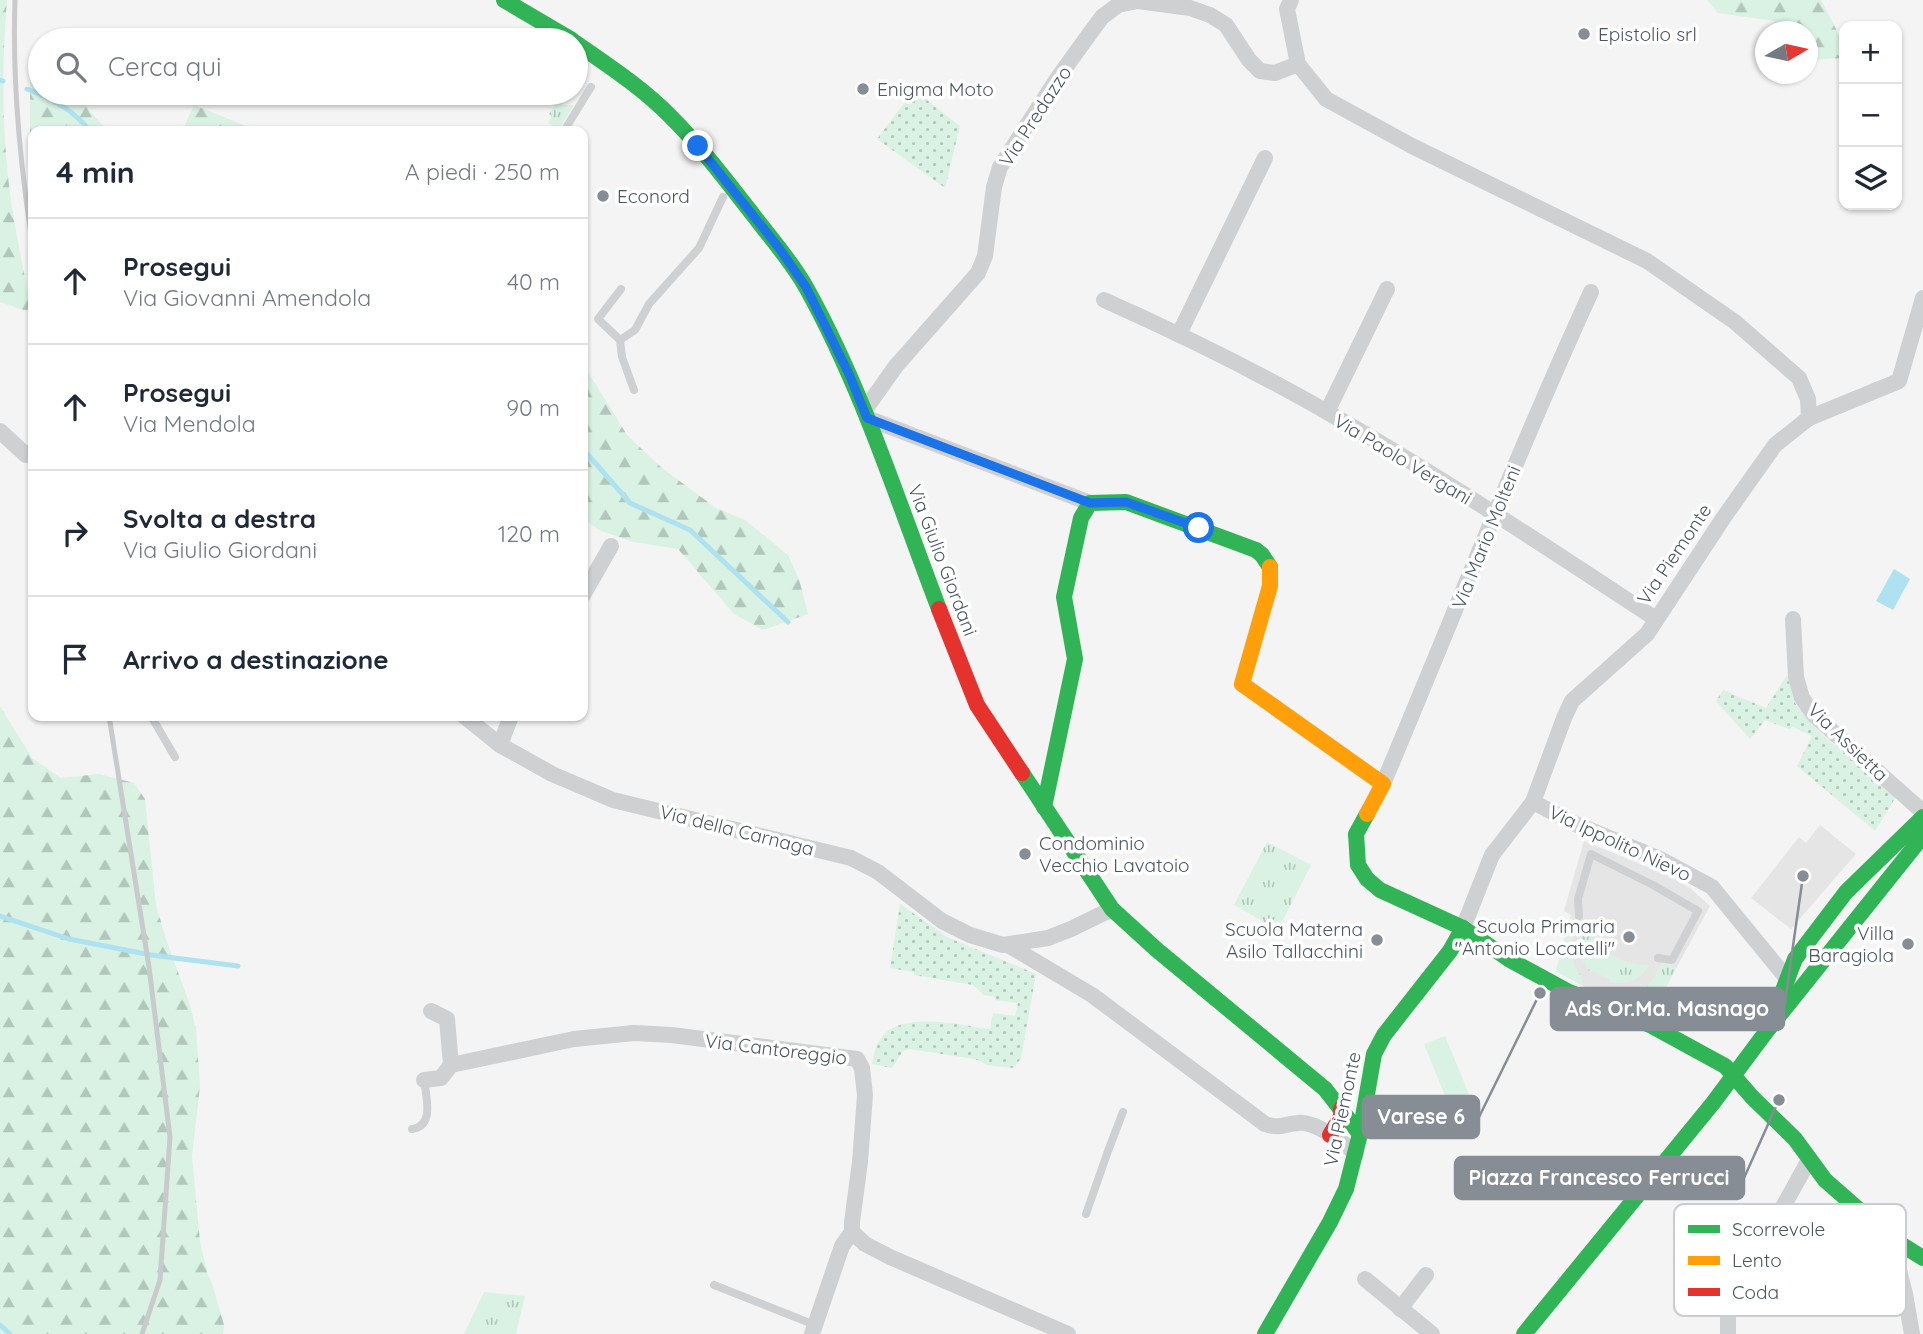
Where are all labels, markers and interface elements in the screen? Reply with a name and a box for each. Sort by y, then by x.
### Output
north arrow [1755,21,1818,84]
map controls [1839,21,1902,210]
button: + [1839,21,1902,84]
place label: Epistolio srl [1598,22,1697,46]
marker: Epistolio srl [1576,26,1592,42]
search box [28,28,588,105]
icon: search [52,48,90,86]
text: Cerca qui [108,50,222,83]
street label: Via Predazzo [994,61,1076,171]
place label: Enigma Moto [877,77,994,101]
marker: Enigma Moto [855,81,871,97]
button: − [1839,84,1902,147]
route end [682,130,713,161]
button: layers [1839,147,1902,210]
text: 4 min [56,153,135,191]
text: A piedi · 250 m [405,157,560,186]
place label: Econord [617,184,690,208]
marker: Econord [595,188,611,204]
text: Prosegui [123,250,231,283]
icon: ahead [56,262,94,300]
text: 40 m [507,267,560,296]
text: Via Giovanni Amendola [123,283,371,312]
text: Prosegui [123,376,231,409]
icon: ahead [56,388,94,426]
text: 90 m [506,393,560,422]
street label: Via Paolo Vergani [1330,408,1476,510]
text: Via Mendola [123,409,256,438]
street label: Via Mario Molteni [1446,462,1526,612]
street label: Via Giulio Giordani [903,481,983,639]
street label: Via Piemonte [1632,499,1716,609]
text: Svolta a destra [123,502,316,535]
route start [1183,512,1214,543]
icon: right [56,514,94,552]
text: 120 m [498,519,560,548]
text: Via Giulio Giordani [123,535,317,564]
icon: arrive [56,640,94,678]
text: Arrivo a destinazione [123,643,389,676]
street label: Via Assietta [1803,698,1893,786]
street label: Via della Carnaga [657,799,817,861]
street label: Via Ippolito Nievo [1545,800,1695,886]
place label: Condominio Vecchio Lavatoio [1039,831,1189,877]
marker: Condominio Vecchio Lavatoio [1017,846,1033,862]
place label: Scuola Primaria "Antonio Locatelli" [1455,914,1615,960]
place label: Scuola Materna Asilo Tallacchini [1225,917,1363,963]
place label: Villa Baragiola [1808,921,1894,967]
marker: Scuola Primaria "Antonio Locatelli" [1621,929,1637,945]
marker: Scuola Materna Asilo Tallacchini [1369,932,1385,948]
marker: Villa Baragiola [1900,936,1916,952]
callout: Ads Or.Ma. Masnago [1551,988,1784,1030]
text: Ads Or.Ma. Masnago [1565,995,1769,1021]
street label: Via Cantoreggio [704,1028,848,1070]
street label: Via Piemonte [1318,1050,1366,1168]
callout: Varese 6 [1363,1096,1479,1138]
text: Varese 6 [1377,1103,1465,1129]
callout: Piazza Francesco Ferrucci [1455,1157,1744,1199]
text: Piazza Francesco Ferrucci [1469,1164,1729,1190]
legend [1674,1204,1906,1316]
text: Scorrevole [1732,1217,1825,1241]
text: Lento [1732,1248,1782,1272]
text: Coda [1732,1280,1779,1304]

